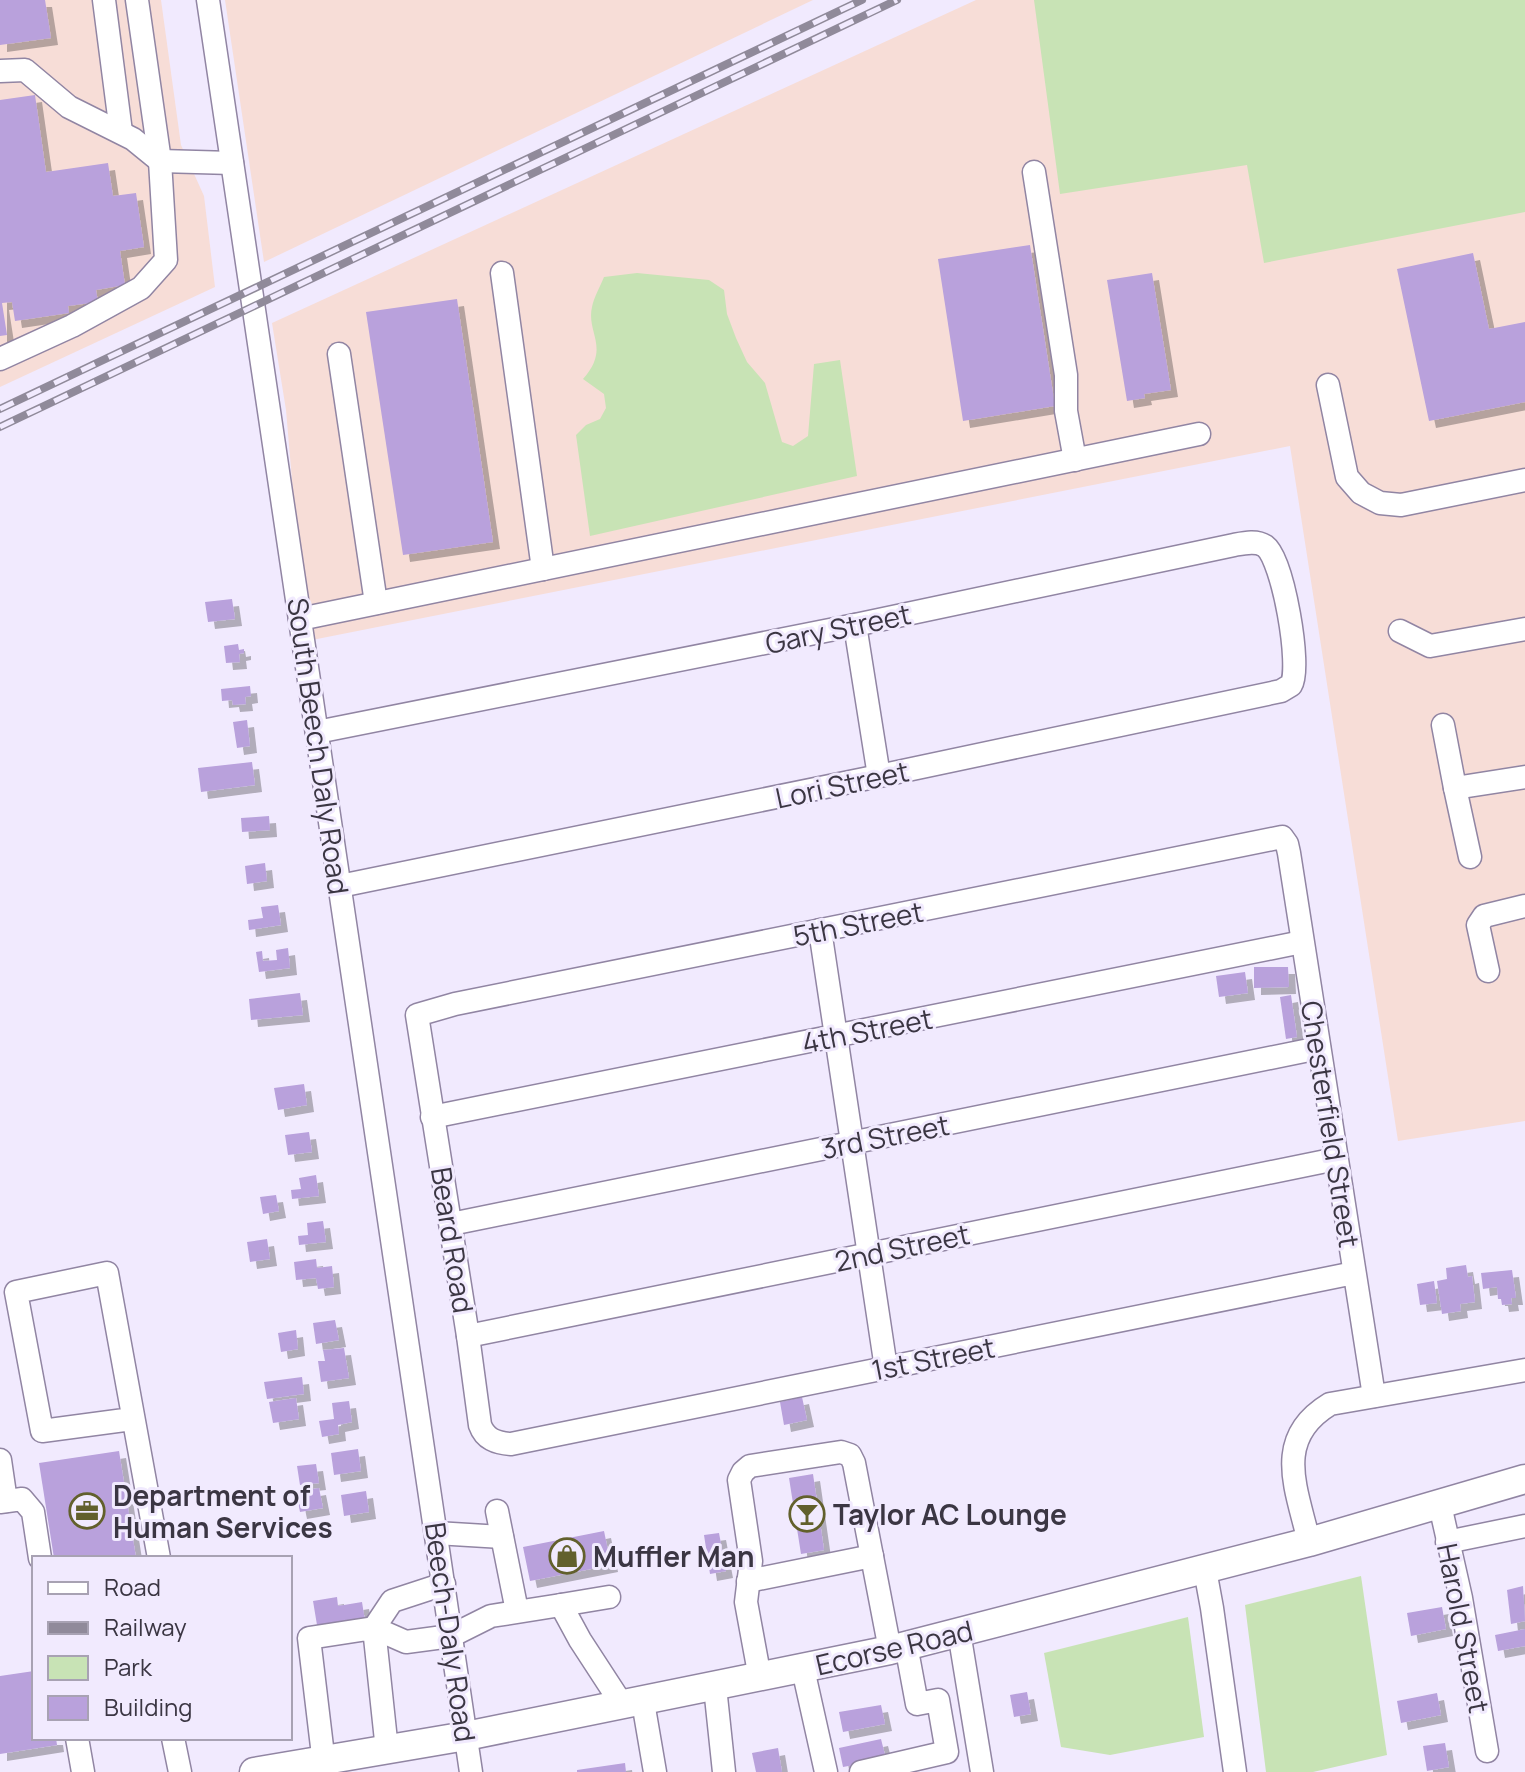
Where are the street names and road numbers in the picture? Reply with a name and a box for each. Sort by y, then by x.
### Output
street label: Gary Street [762,594,914,662]
street label: South Beech Daly Road [279,595,359,897]
street label: Lori Street [772,751,912,817]
street label: 5th Street [790,892,926,954]
street label: Chesterfield Street [1293,998,1369,1250]
street label: 4th Street [798,999,936,1061]
street label: 3rd Street [818,1105,952,1167]
street label: Beard Road [423,1164,483,1316]
street label: 2nd Street [831,1214,973,1280]
street label: 1st Street [868,1327,998,1389]
street label: Beech-Daly Road [417,1520,485,1744]
street label: Harold Street [1429,1540,1499,1716]
street label: Ecorse Road [812,1610,976,1684]

